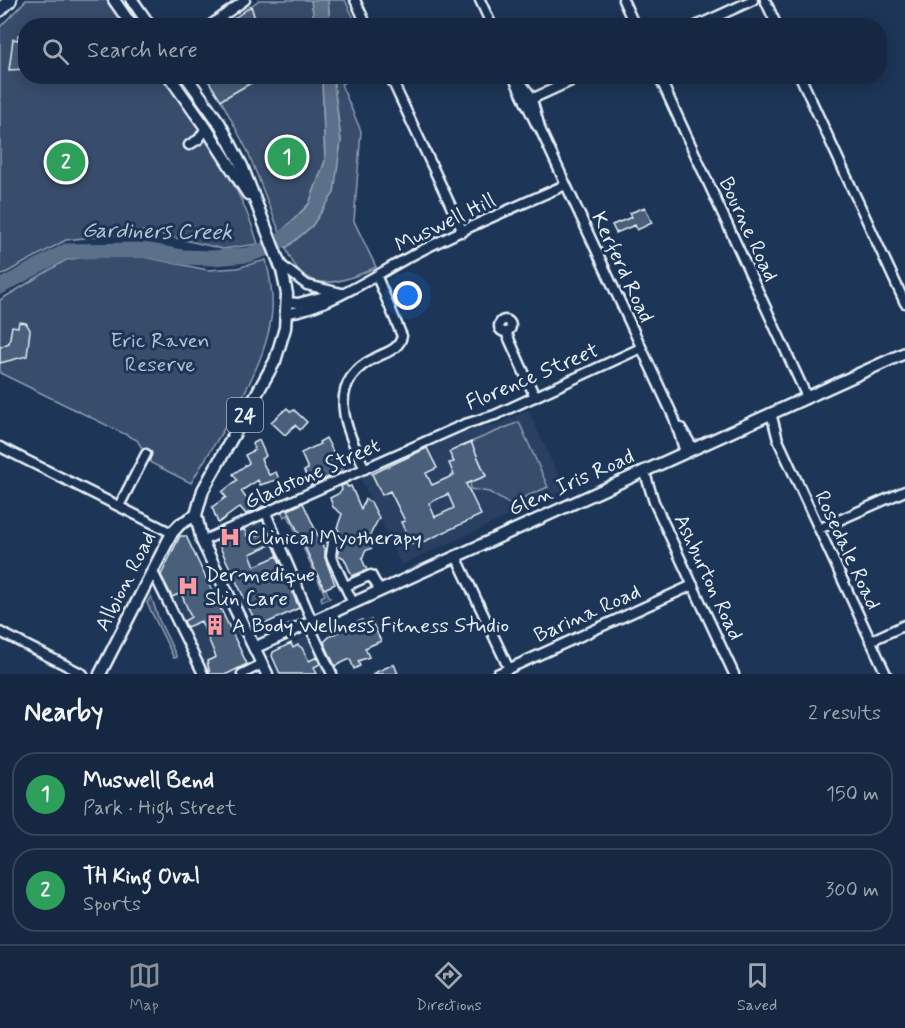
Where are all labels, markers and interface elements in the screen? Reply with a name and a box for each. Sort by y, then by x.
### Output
search box [18,18,887,84]
icon: search [39,35,72,68]
text: Search here [87,37,198,65]
pin: 1 [268,134,306,180]
pin: 2 [46,140,86,184]
street label: Bourne Road [712,173,785,286]
street label: Muswell Hill [390,186,500,259]
street label: Kerferd Road [584,207,660,327]
water label: Gardiners Creek [82,217,232,247]
your location [393,281,422,310]
park label: Eric Raven Reserve [110,327,210,379]
street label: Florence Street [462,336,603,417]
road number: 24 [227,398,263,432]
street label: Gladstone Street [240,431,385,516]
street label: Glen Iris Road [504,443,639,523]
street label: Rosedale Road [807,486,887,615]
street label: Ashburton Road [667,510,750,645]
place label: Clinical Myotherapy [247,524,422,552]
hospital icon: Clinical Myotherapy [218,525,242,549]
street label: Albion Road [89,527,163,636]
place label: Dermedique Slin Care [205,561,315,613]
hospital icon: Dermedique Slin Care [176,574,200,598]
street label: Barina Road [530,578,645,650]
place label: A Body Wellness Fitness Studio [232,612,509,640]
building icon: A Body Wellness Fitness Studio [203,613,227,637]
text: Nearby [24,696,103,730]
text: 2 results [808,700,881,727]
text: Muswell Bend [83,767,214,795]
text: 1 [41,781,50,808]
text: 150 m [826,781,879,808]
text: Park · High Street [83,795,237,822]
text: TH King Oval [83,863,200,891]
text: 2 [41,877,50,904]
text: 300 m [825,877,879,904]
text: Sports [83,891,141,918]
tab: Map [128,959,161,1016]
tab: Directions [416,959,482,1016]
tab: Saved [737,959,777,1016]

